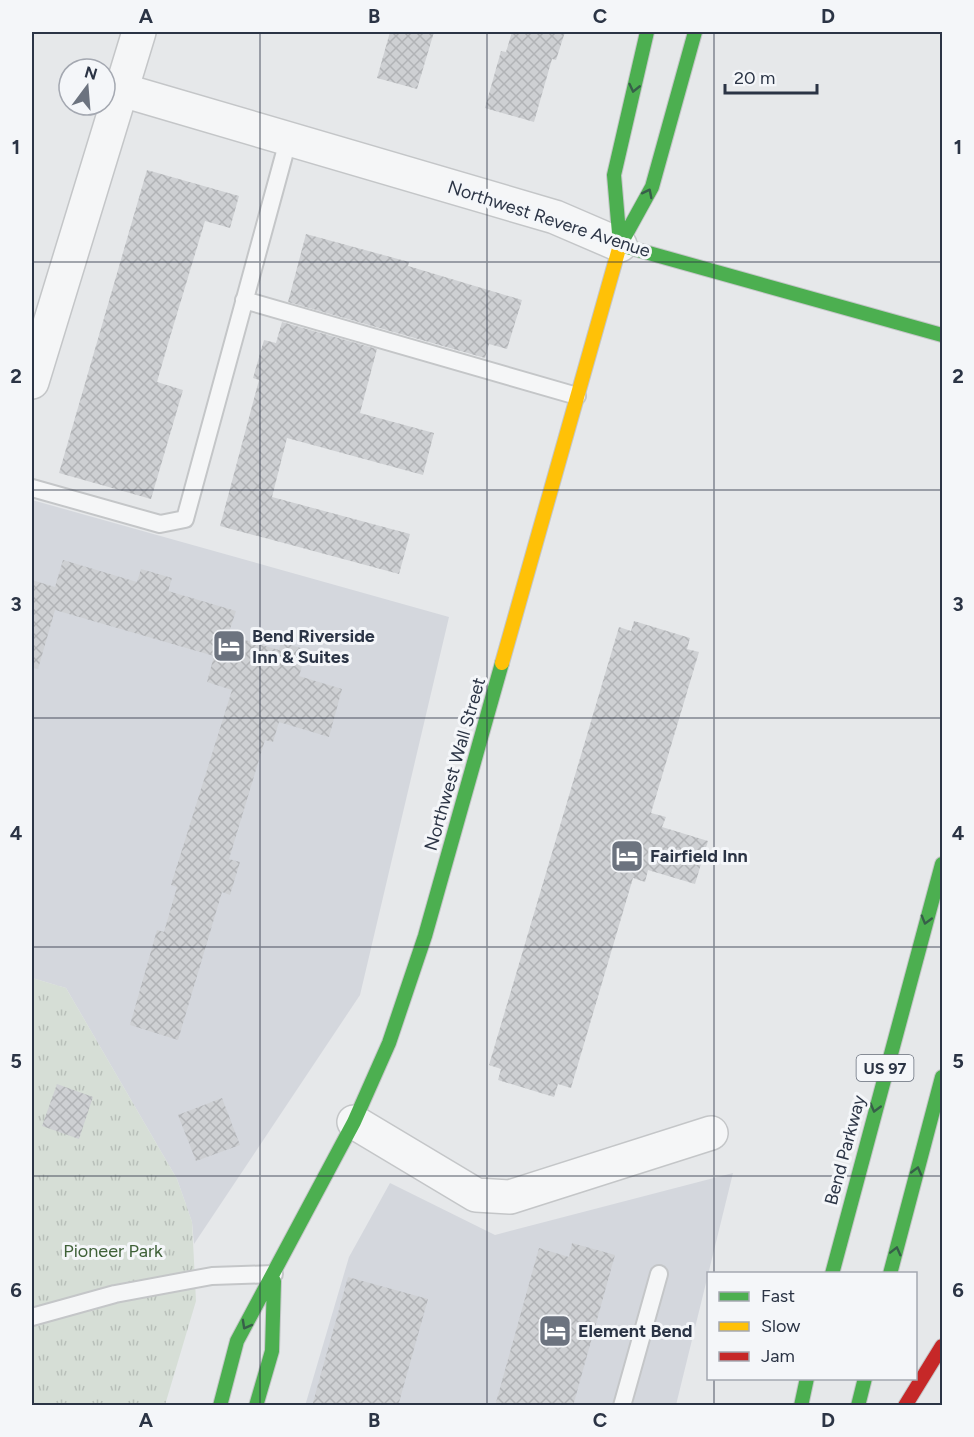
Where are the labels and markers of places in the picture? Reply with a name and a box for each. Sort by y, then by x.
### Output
place label: Bend Riverside Inn & Suites [252,625,375,668]
hotel icon: Bend Riverside Inn & Suites [211,628,247,664]
hotel icon: Fairfield Inn [609,838,645,874]
place label: Fairfield Inn [650,845,748,867]
hotel icon: Element Bend [537,1313,573,1349]
place label: Element Bend [578,1320,692,1342]

